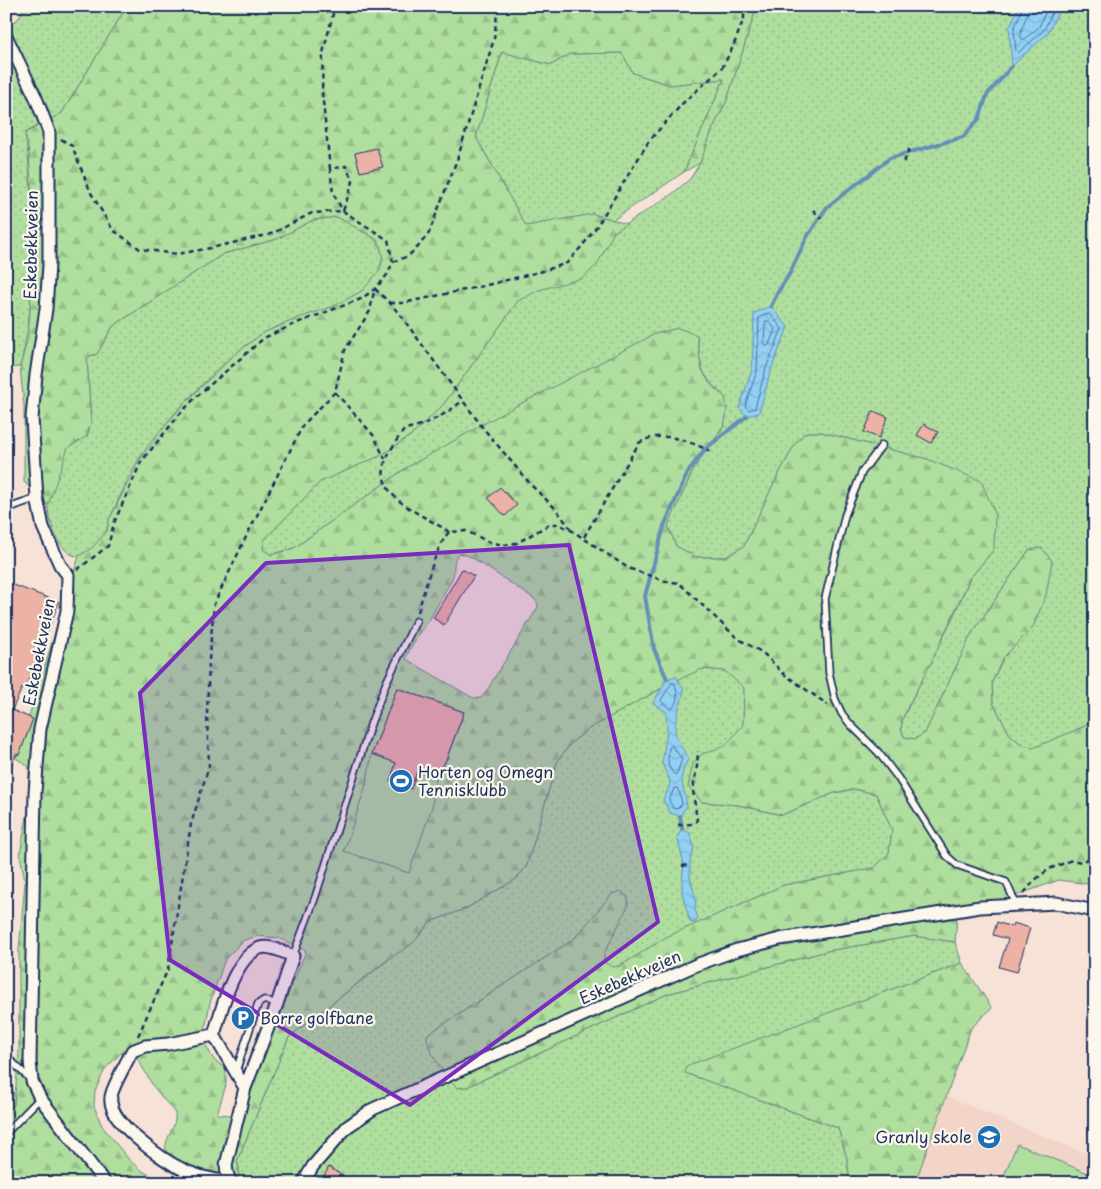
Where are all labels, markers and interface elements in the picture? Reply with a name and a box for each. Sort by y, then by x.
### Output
street label: Eskebekkveien [17,190,43,300]
street label: Eskebekkveien [16,596,60,708]
place label: Horten og Omegn Tennisklubb [418,759,553,801]
sports icon: Horten og Omegn Tennisklubb [388,768,414,794]
street label: Eskebekkveien [575,943,684,1009]
parking icon: Borre golfbane [230,1005,256,1031]
place label: Borre golfbane [260,1005,374,1029]
place label: Granly skole [875,1124,972,1148]
school or university icon: Granly skole [976,1124,1002,1150]

